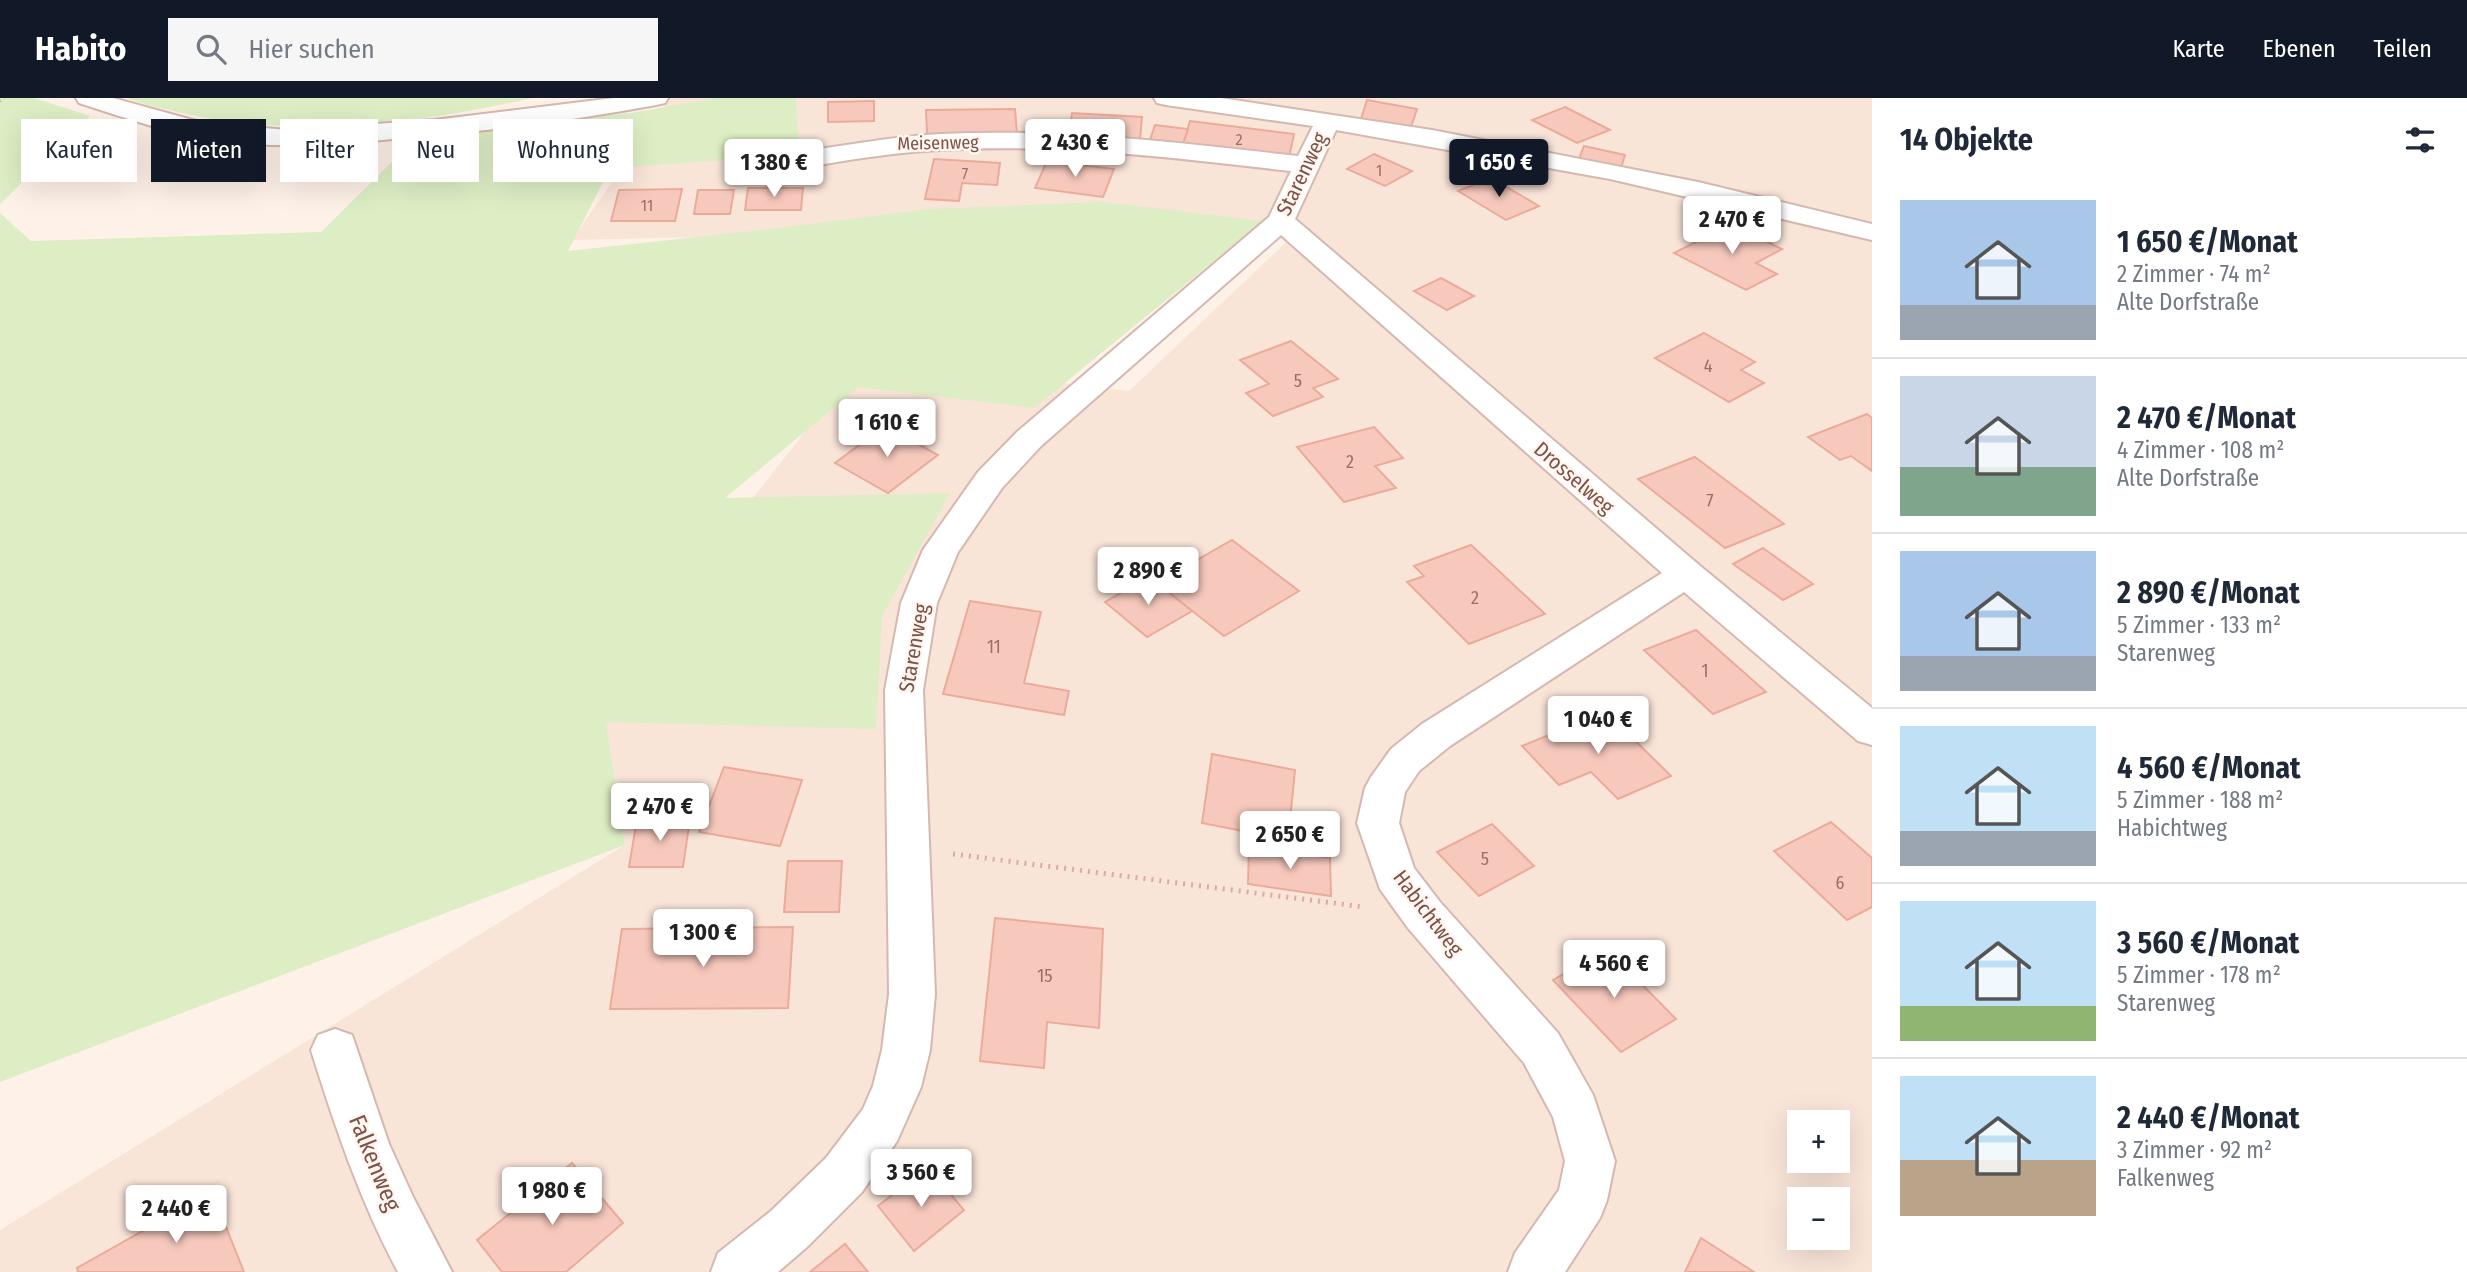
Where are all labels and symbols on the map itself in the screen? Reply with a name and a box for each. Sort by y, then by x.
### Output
pin: 2 430 € [1010,120,1140,179]
street label: Starenweg [1271,128,1333,220]
house number: 2 [1235,130,1243,149]
street label: Meisenweg [897,131,979,155]
pin: 1 380 € [709,140,839,199]
pin: 1 650 € [1434,140,1564,199]
house number: 1 [1376,161,1382,180]
house number: 7 [962,164,969,183]
house number: 11 [641,196,653,215]
pin: 2 470 € [1667,197,1797,256]
house number: 4 [1704,355,1713,377]
house number: 5 [1294,370,1302,392]
pin: 1 610 € [822,400,952,459]
street label: Drosselweg [1529,436,1619,520]
house number: 2 [1346,451,1354,473]
house number: 7 [1706,490,1714,512]
pin: 2 890 € [1083,547,1213,607]
house number: 2 [1471,587,1479,609]
street label: Starenweg [893,601,935,694]
house number: 11 [987,636,1001,658]
house number: 1 [1701,660,1709,682]
pin: 1 040 € [1533,696,1663,756]
pin: 2 470 € [595,784,725,843]
pin: 2 650 € [1225,812,1355,871]
house number: 5 [1481,848,1489,870]
street label: Habichtweg [1387,865,1469,961]
house number: 6 [1836,872,1845,894]
pin: 1 300 € [638,910,768,969]
pin: 4 560 € [1549,940,1679,1000]
house number: 15 [1037,965,1053,987]
street label: Falkenweg [343,1111,407,1216]
pin: 3 560 € [856,1150,986,1209]
pin: 1 980 € [487,1168,617,1227]
pin: 2 440 € [111,1186,241,1245]

